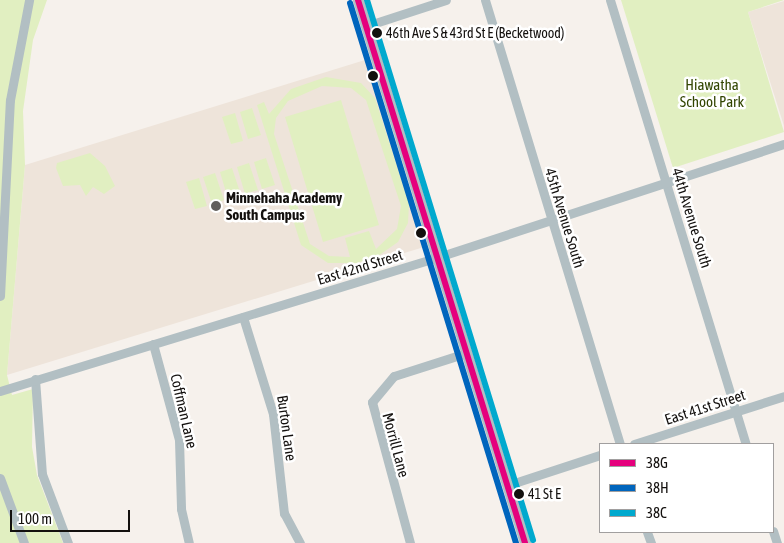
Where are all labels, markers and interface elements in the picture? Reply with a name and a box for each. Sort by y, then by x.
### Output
place label: 46th Ave S & 43rd St E (Becketwood) [386,25,564,41]
marker: 46th Ave S & 43rd St E (Becketwood) [372,28,382,38]
unlabelled marker [368,71,378,81]
park label: Hiawatha School Park [680,75,744,110]
street label: 45th Avenue South [541,166,589,270]
street label: 44th Avenue South [668,166,716,270]
place label: Minnehaha Academy South Campus [226,188,342,223]
marker: Minnehaha Academy South Campus [210,200,222,212]
unlabelled marker [416,228,426,238]
street label: East 42nd Street [315,245,405,289]
street label: Coffman Lane [167,372,201,450]
street label: East 41st Street [662,386,748,428]
street label: Burton Lane [273,394,301,462]
street label: Morrill Lane [379,411,413,479]
legend [599,443,774,533]
text: 38G [646,454,668,471]
text: 38H [646,479,669,496]
place label: 41 St E [528,486,561,502]
marker: 41 St E [514,489,524,499]
scale bar [12,500,132,532]
text: 38C [646,504,667,521]
text: 100 m [18,510,52,527]

